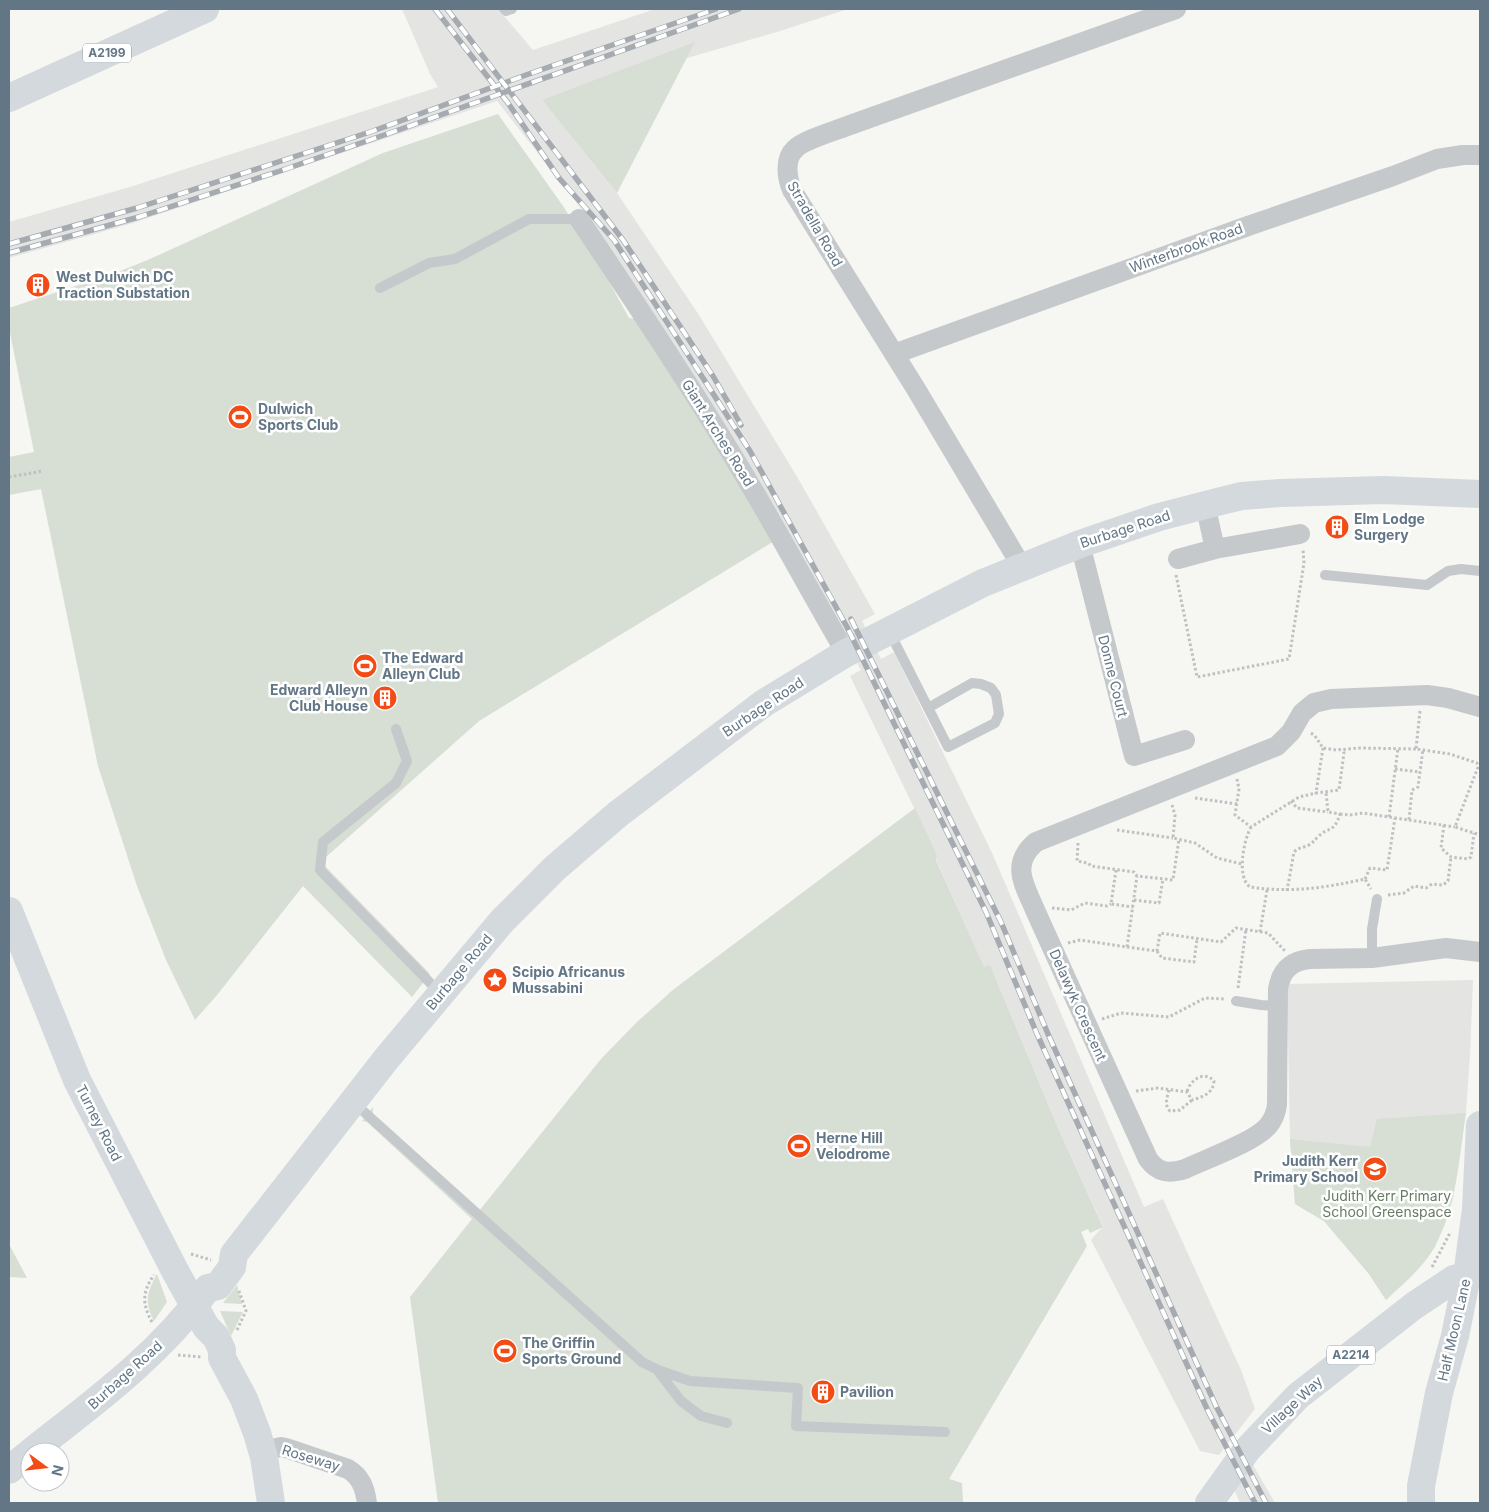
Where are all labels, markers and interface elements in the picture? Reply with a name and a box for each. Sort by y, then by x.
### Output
road number: A2199 [83,44,131,62]
street label: Stradella Road [784,178,847,269]
street label: Winterbrook Road [1127,219,1245,276]
place label: West Dulwich DC Traction Substation [56,268,190,301]
building icon: West Dulwich DC Traction Substation [25,272,51,298]
street label: Giant Arches Road [679,376,758,489]
place label: Dulwich Sports Club [258,400,339,433]
sports icon: Dulwich Sports Club [227,404,253,430]
street label: Burbage Road [1078,506,1172,551]
place label: Elm Lodge Surgery [1354,510,1425,543]
building icon: Elm Lodge Surgery [1324,514,1350,540]
street label: Donne Court [1095,633,1132,719]
place label: The Edward Alleyn Club [382,649,463,682]
sports icon: The Edward Alleyn Club [352,653,378,679]
street label: Burbage Road [719,673,806,740]
place label: Edward Alleyn Club House [270,681,368,714]
building icon: Edward Alleyn Club House [372,685,398,711]
street label: Burbage Road [422,930,495,1013]
street label: Delawyk Crescent [1046,946,1111,1064]
place label: Scipio Africanus Mussabini [512,963,625,996]
place icon: Scipio Africanus Mussabini [482,967,508,993]
street label: Turney Road [73,1082,126,1164]
place label: Herne Hill Velodrome [816,1129,890,1162]
sports icon: Herne Hill Velodrome [786,1133,812,1159]
place label: Judith Kerr Primary School [1254,1152,1358,1185]
school or university icon: Judith Kerr Primary School [1362,1156,1388,1182]
park label: Judith Kerr Primary School Greenspace [1322,1187,1452,1220]
street label: Half Moon Lane [1433,1277,1474,1383]
place label: The Griffin Sports Ground [522,1334,621,1367]
street label: Burbage Road [84,1337,165,1412]
sports icon: The Griffin Sports Ground [492,1338,518,1364]
road number: A2214 [1327,1346,1375,1364]
street label: Village Way [1258,1372,1326,1437]
building icon: Pavilion [810,1379,836,1405]
place label: Pavilion [840,1383,894,1400]
street label: Roseway [280,1441,342,1474]
north arrow [20,1442,70,1492]
text: N [48,1463,68,1478]

